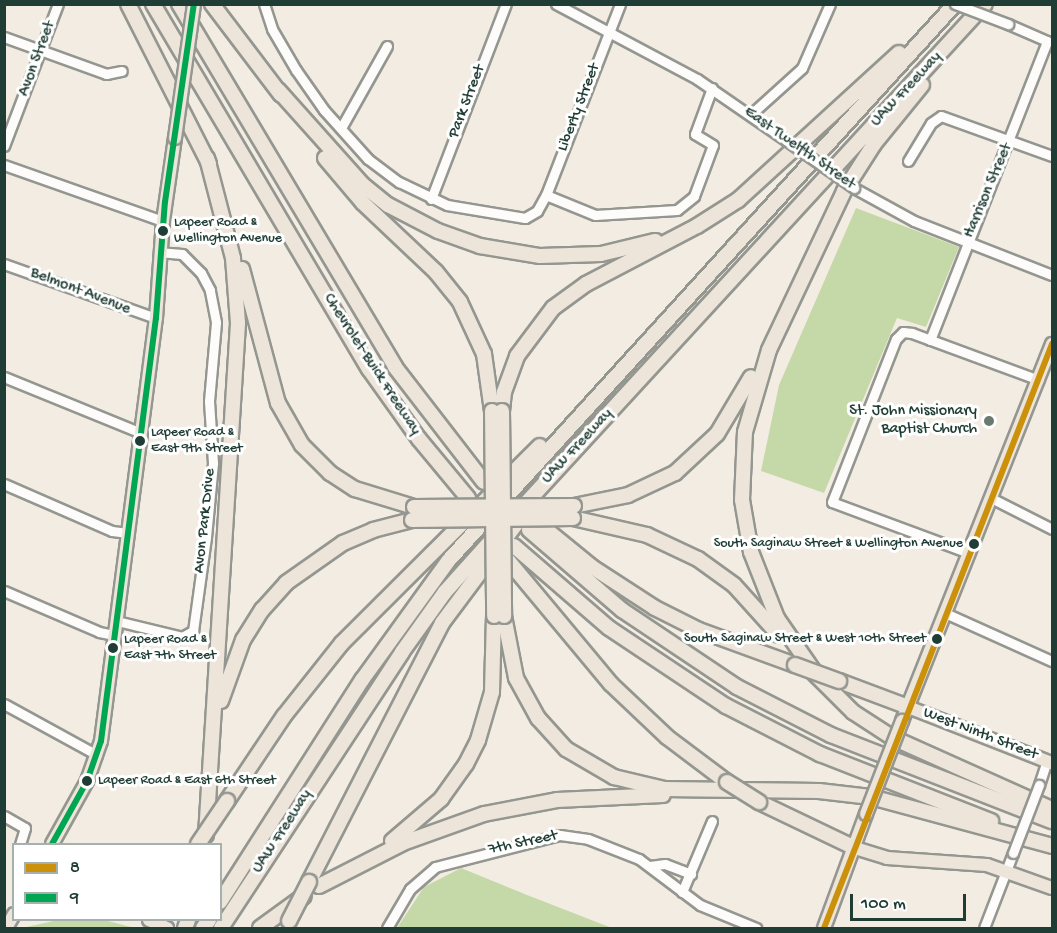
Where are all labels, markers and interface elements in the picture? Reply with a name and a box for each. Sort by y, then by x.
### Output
street label: Avon Street [15,19,61,99]
street label: UAW Freeway [867,48,947,132]
street label: Liberty Street [554,61,606,155]
street label: Park Street [445,63,491,141]
street label: East Twelfth Street [739,103,859,195]
street label: Harrison Street [960,141,1018,241]
place label: Lapeer Road & Wellington Avenue [174,215,282,248]
marker: Lapeer Road & Wellington Avenue [157,225,169,237]
street label: Belmont Avenue [27,264,133,320]
street label: Chevrolet-Buick Freeway [318,291,424,439]
place label: St. John Missionary Baptist Church [849,402,977,440]
street label: UAW Freeway [538,405,618,489]
marker: St. John Missionary Baptist Church [982,414,996,428]
place label: Lapeer Road & East 9th Street [151,425,243,458]
marker: Lapeer Road & East 9th Street [134,435,146,447]
street label: Avon Park Drive [191,468,221,574]
place label: South Saginaw Street & Wellington Avenue [714,536,963,552]
marker: South Saginaw Street & Wellington Avenue [968,538,980,550]
place label: South Saginaw Street & West 10th Street [684,631,926,647]
place label: Lapeer Road & East 7th Street [124,632,216,664]
marker: South Saginaw Street & West 10th Street [931,633,943,645]
marker: Lapeer Road & East 7th Street [107,642,119,654]
street label: West Ninth Street [920,704,1040,766]
place label: Lapeer Road & East 6th Street [98,773,276,789]
marker: Lapeer Road & East 6th Street [81,775,93,787]
street label: UAW Freeway [249,787,317,877]
street label: 7th Street [487,827,559,861]
legend [12,843,222,921]
text: 8 [70,858,80,879]
scale bar [853,882,968,920]
text: 9 [70,888,79,909]
text: 100 m [861,894,906,915]

